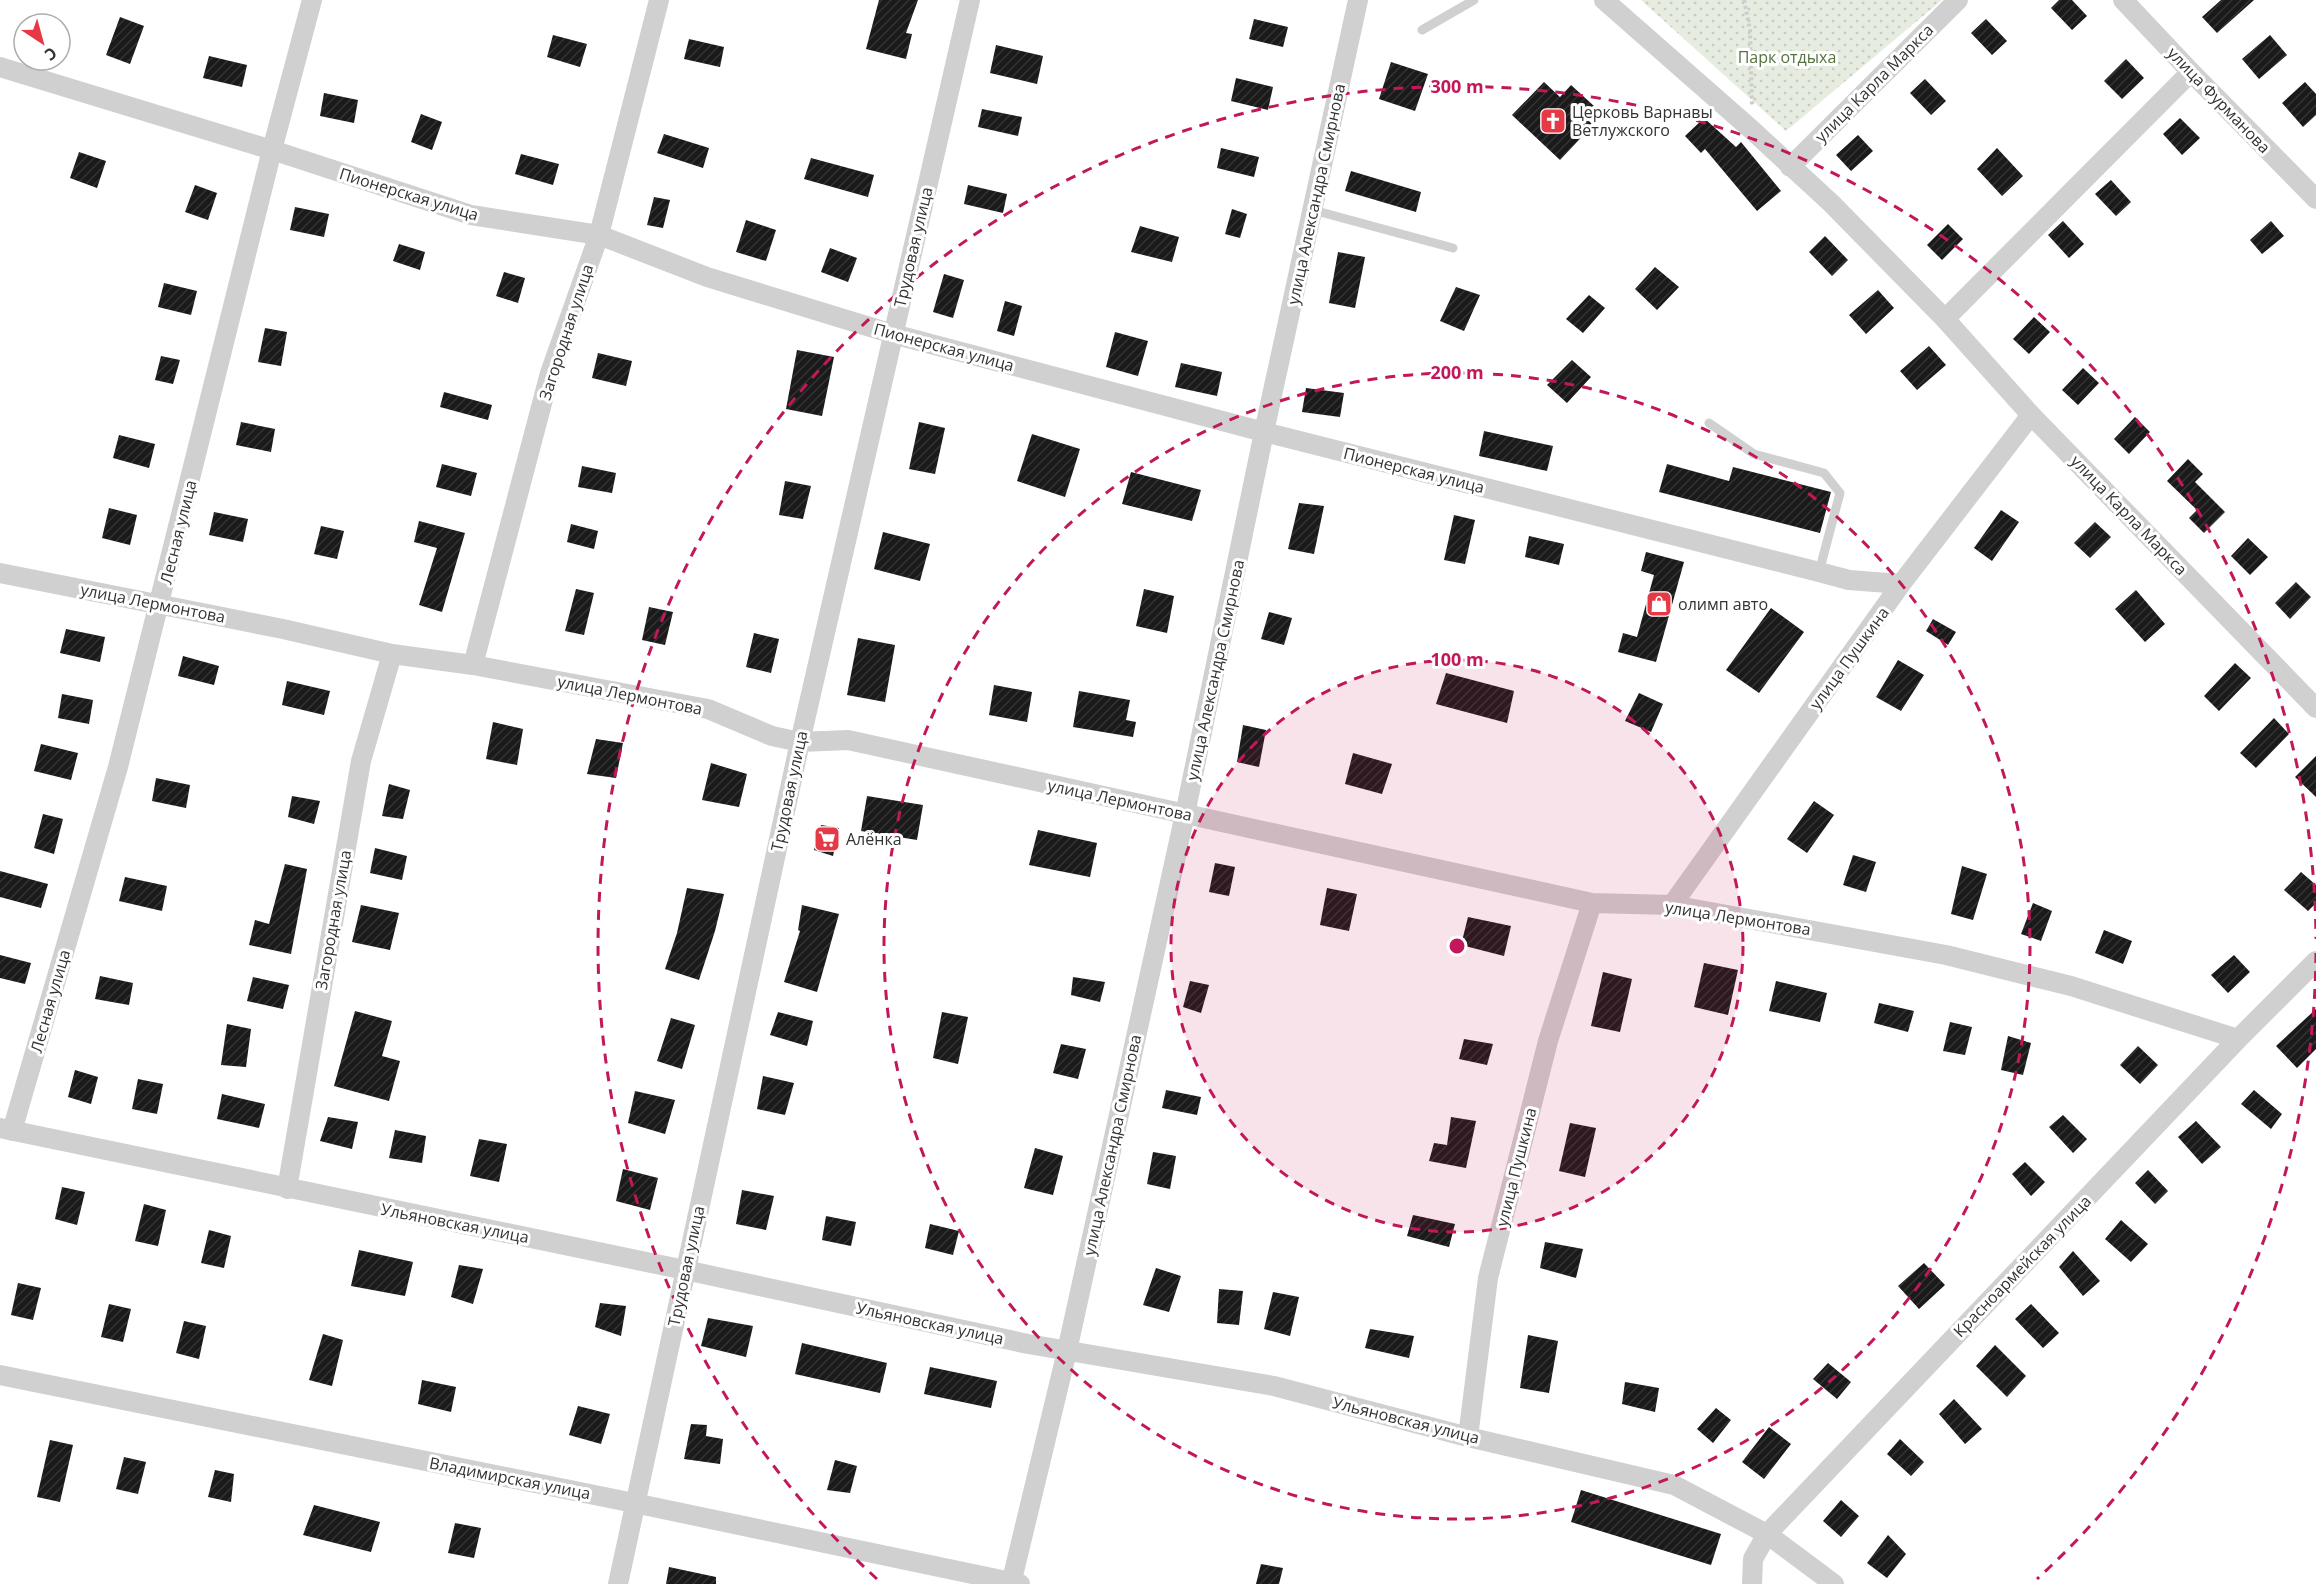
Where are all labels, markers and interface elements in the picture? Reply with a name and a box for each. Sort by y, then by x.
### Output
north arrow [12,12,72,72]
street label: улица Карла Маркса [1810,19,1938,147]
text: С [40,42,61,66]
street label: улица Фурманова [2163,42,2275,158]
park label: Парк отдыха [1738,46,1836,68]
text: 300 m [1430,74,1484,98]
street label: улица Александра Смирнова [1282,82,1350,306]
place label: Церковь Варнавы Ветлужского [1572,101,1713,141]
church icon: Церковь Варнавы Ветлужского [1538,106,1568,136]
street label: Пионерская улица [337,162,481,226]
street label: Трудовая улица [888,185,938,309]
street label: Загородная улица [534,261,598,403]
street label: Пионерская улица [871,318,1017,376]
text: 200 m [1430,360,1484,384]
street label: Пионерская улица [1341,442,1487,498]
street label: улица Карла Маркса [2066,450,2192,580]
street label: Лесная улица [154,478,202,586]
street label: улица Александра Смирнова [1181,558,1249,782]
street label: улица Лермонтова [79,578,227,628]
shop icon: олимп авто [1644,589,1674,619]
place label: олимп авто [1678,593,1768,615]
street label: улица Пушкина [1804,602,1894,714]
text: 100 m [1430,647,1484,671]
street label: улица Лермонтова [556,670,704,720]
street label: Трудовая улица [765,729,813,853]
street label: улица Лермонтова [1046,774,1194,826]
supermarket icon: Алёнка [812,824,842,854]
place label: Алёнка [846,828,902,850]
street label: Загородная улица [310,848,356,992]
street label: улица Лермонтова [1664,896,1812,940]
centre of rings [1447,936,1467,956]
street label: Лесная улица [25,947,75,1055]
street label: улица Александра Смирнова [1078,1033,1146,1257]
street label: улица Пушкина [1491,1105,1541,1229]
street label: Красноармейская улица [1948,1190,2096,1342]
street label: Ульяновская улица [379,1198,531,1248]
street label: Трудовая улица [662,1204,710,1328]
street label: Ульяновская улица [854,1297,1006,1349]
street label: Ульяновская улица [1330,1391,1482,1449]
street label: Владимирская улица [428,1452,592,1504]

